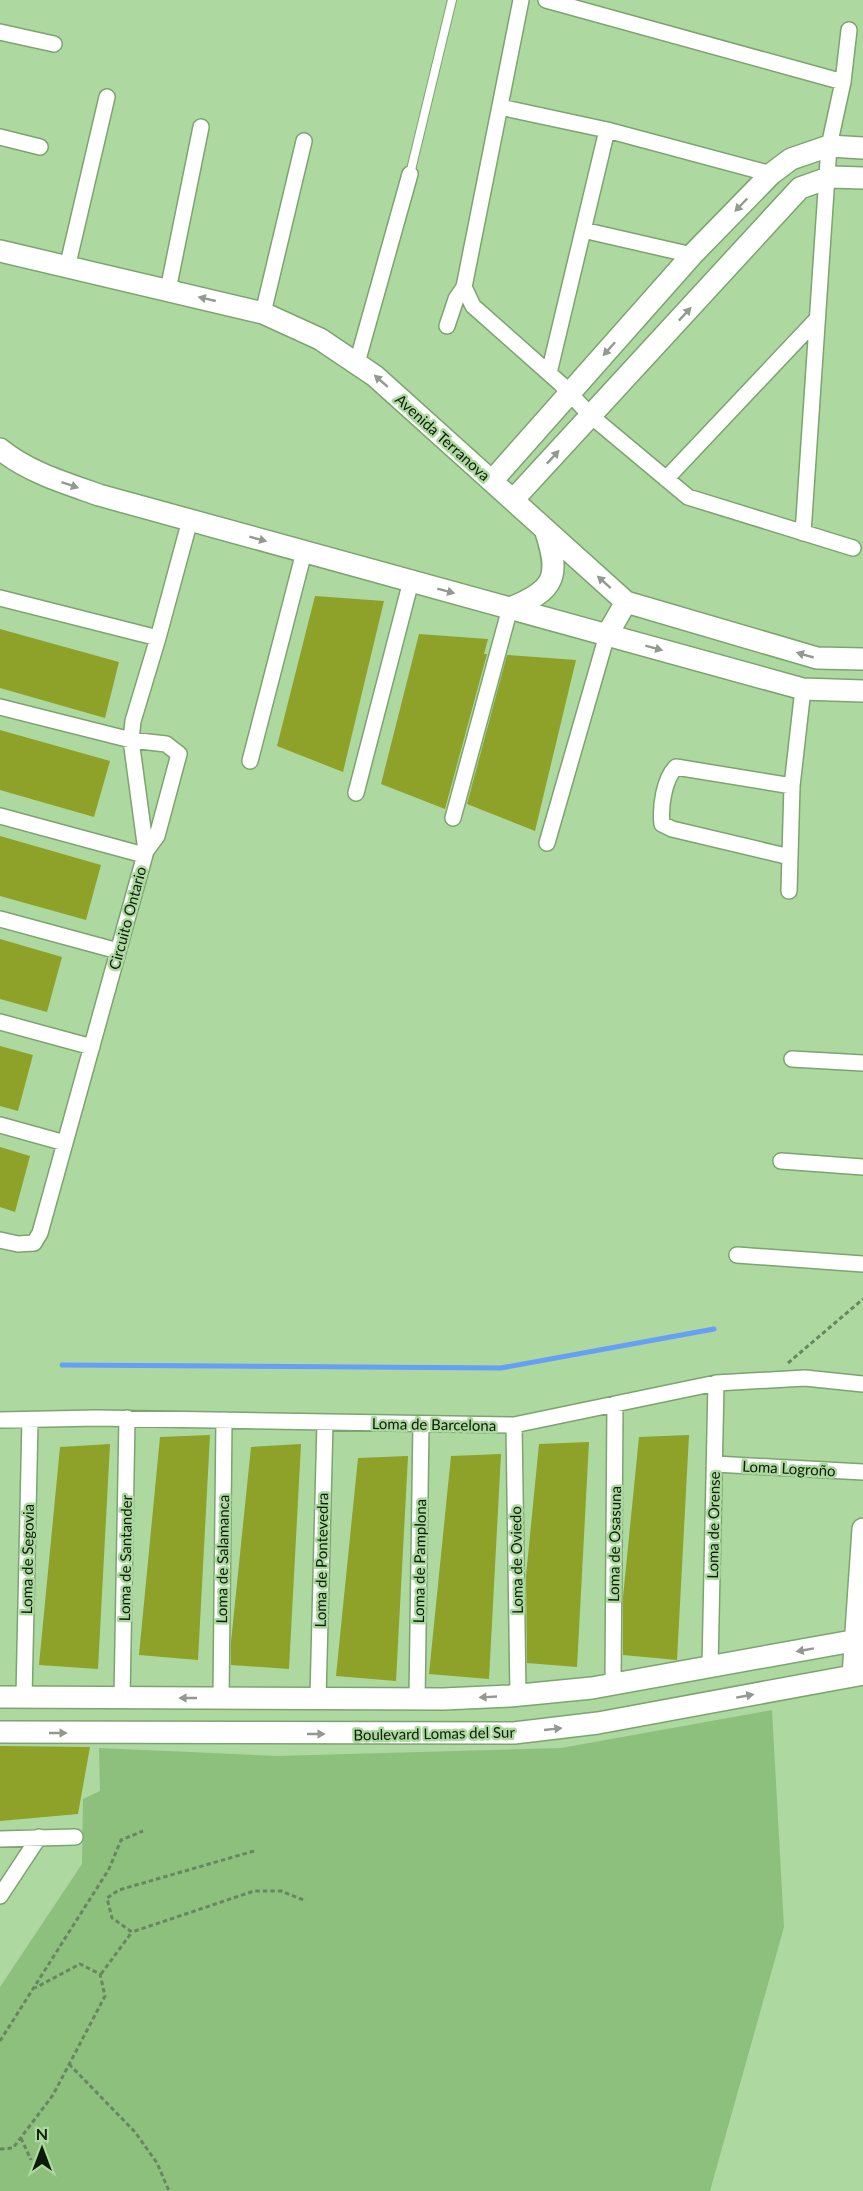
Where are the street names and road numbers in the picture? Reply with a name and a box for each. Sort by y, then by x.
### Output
street label: Avenida Terranova [392,390,494,484]
street label: Circuito Ontario [105,864,149,972]
street label: Loma de Barcelona [372,1414,496,1434]
street label: Loma Logroño [742,1457,836,1479]
street label: Loma de Orense [703,1471,723,1579]
street label: Loma de Osasuna [604,1486,624,1602]
street label: Loma de Pontevedra [311,1493,331,1627]
street label: Loma de Santander [115,1494,135,1621]
street label: Loma de Salamanca [212,1494,232,1624]
street label: Loma de Pamplona [409,1499,429,1623]
street label: Loma de Segovia [17,1504,37,1614]
street label: Loma de Oviedo [506,1506,526,1614]
street label: Boulevard Lomas del Sur [353,1723,515,1743]

